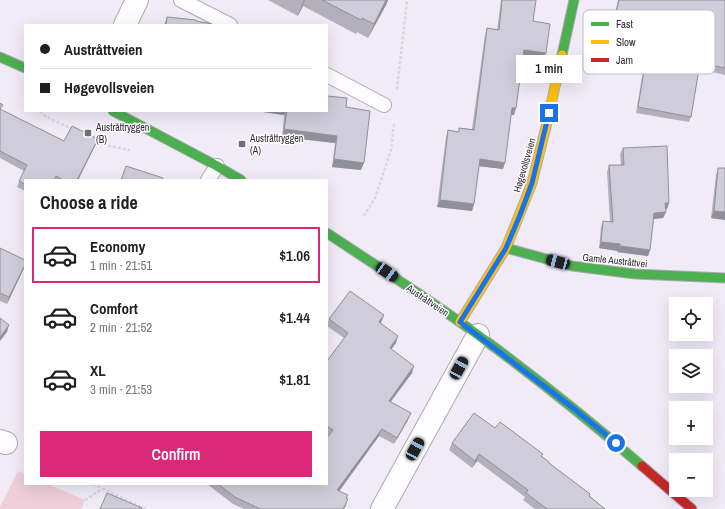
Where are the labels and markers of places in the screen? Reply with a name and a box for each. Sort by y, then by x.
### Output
place label: Austråttryggen (B) [95,121,149,146]
marker: Austråttryggen (B) [83,128,93,138]
place label: Austråttryggen (A) [249,132,303,157]
marker: Austråttryggen (A) [237,139,247,149]

